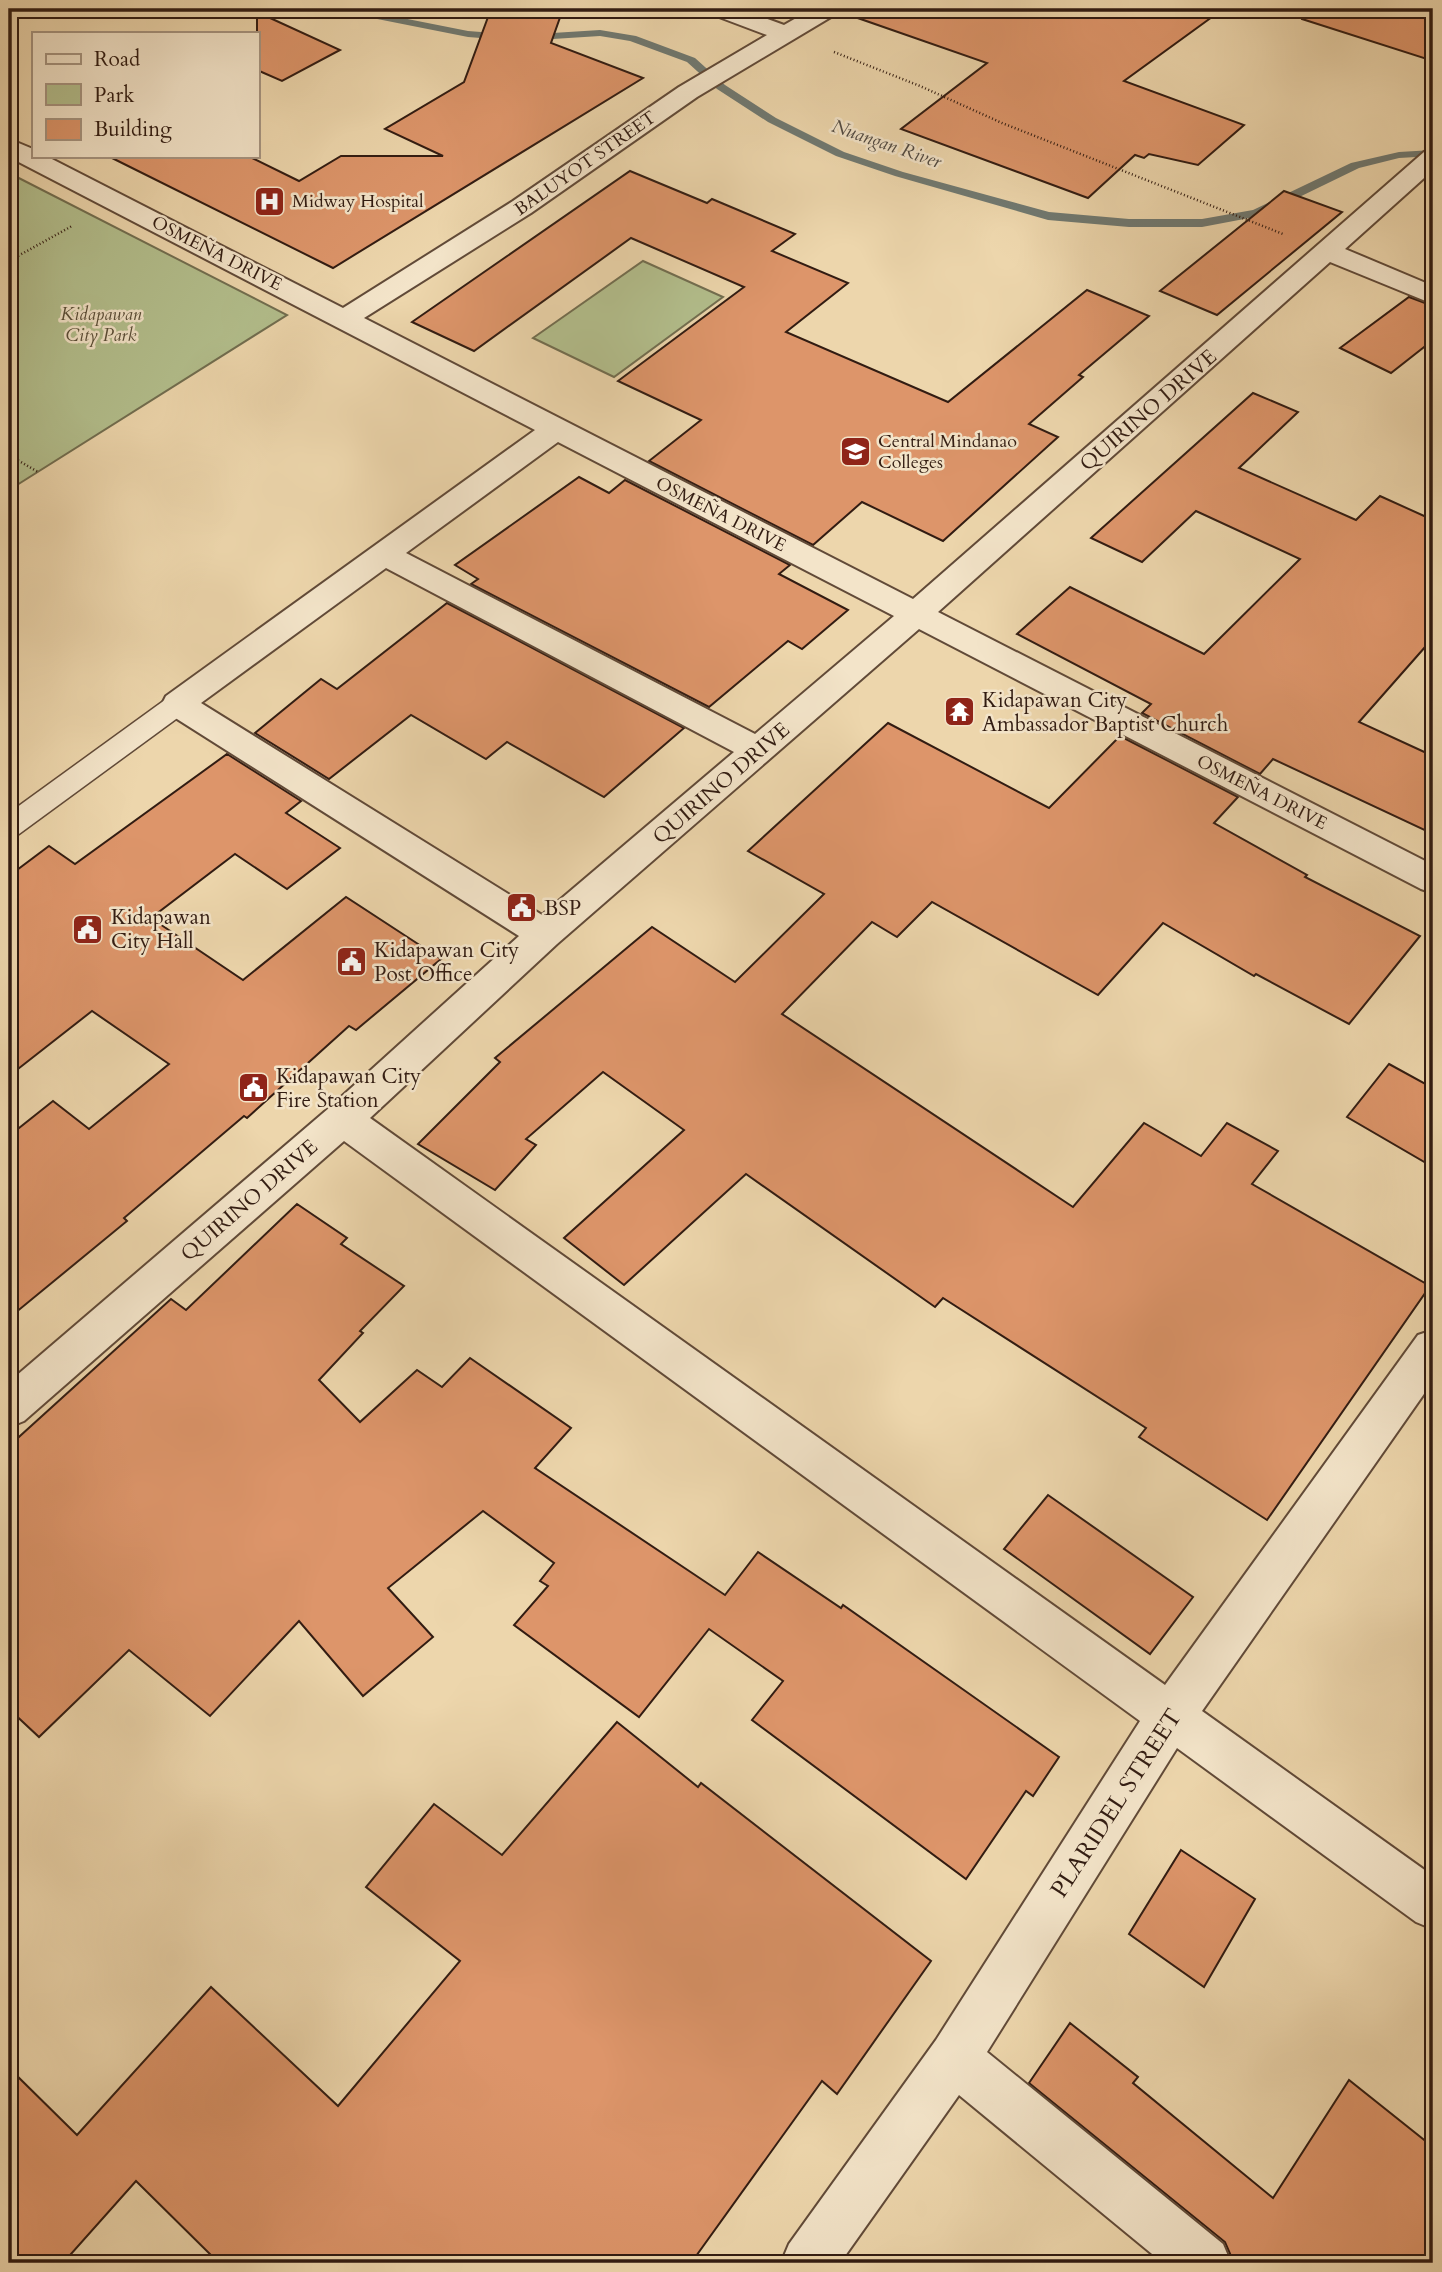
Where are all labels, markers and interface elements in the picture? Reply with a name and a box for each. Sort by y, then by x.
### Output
legend [32,32,259,158]
text: Road [94,45,140,74]
text: Park [94,81,135,110]
street label: BALUYOT STREET [509,105,661,222]
water label: Nuangan River [828,113,946,175]
text: Building [94,115,172,144]
hospital icon: Midway Hospital [252,184,286,218]
place label: Midway Hospital [292,189,424,214]
street label: OSMEÑA DRIVE [147,210,286,297]
park label: Kidapawan City Park [60,302,142,348]
street label: QUIRINO DRIVE [1074,343,1223,478]
place label: Central Mindanao Colleges [878,429,1017,475]
school or university icon: Central Mindanao Colleges [838,434,872,468]
street label: OSMEÑA DRIVE [651,471,790,558]
place label: Kidapawan City Ambassador Baptist Church [982,686,1229,739]
temple icon: Kidapawan City Ambassador Baptist Church [942,695,976,729]
street label: QUIRINO DRIVE [647,716,796,851]
street label: OSMEÑA DRIVE [1192,749,1331,836]
public building icon: BSP [504,891,538,925]
place label: BSP [544,894,581,923]
place label: Kidapawan City Hall [111,903,211,956]
public building icon: Kidapawan City Hall [71,912,105,946]
place label: Kidapawan City Post Office [374,936,519,989]
public building icon: Kidapawan City Post Office [334,945,368,979]
place label: Kidapawan City Fire Station [276,1062,421,1115]
public building icon: Kidapawan City Fire Station [236,1071,270,1105]
street label: QUIRINO DRIVE [175,1133,324,1268]
street label: PLARIDEL STREET [1043,1702,1190,1904]

